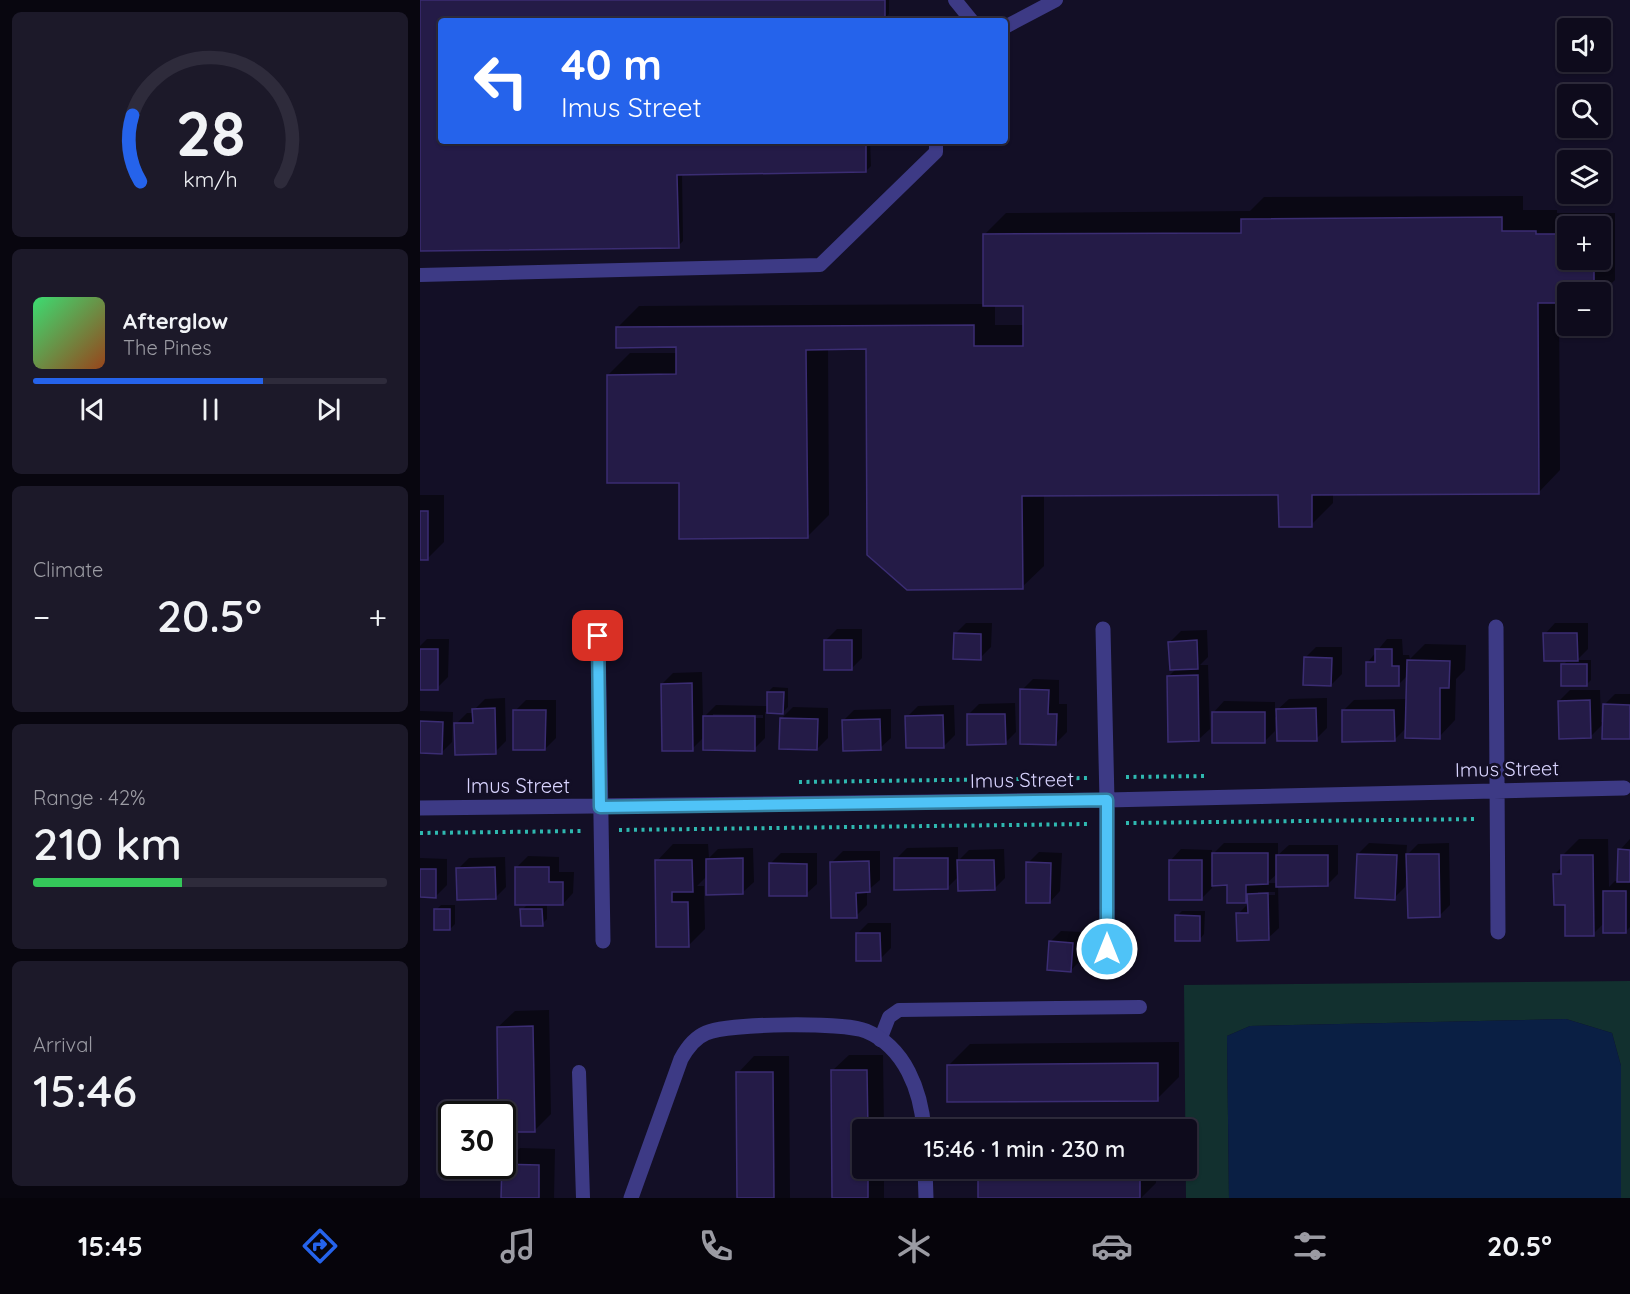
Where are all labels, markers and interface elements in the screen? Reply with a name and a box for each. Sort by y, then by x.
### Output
map controls [1557,18,1611,336]
button: sound [1557,18,1611,72]
text: 40 m [561,38,662,91]
icon: left [462,42,540,120]
button: search [1557,84,1611,138]
text: Imus Street [561,90,702,124]
text: 28 [175,94,245,172]
button: layers [1557,150,1611,204]
text: km/h [183,166,237,192]
button: + [1557,216,1611,270]
button: − [1557,282,1611,336]
text: Afterglow [123,307,228,335]
text: The Pines [123,335,212,360]
icon: previous [76,393,109,426]
icon: pause [194,393,227,426]
icon: next [312,393,345,426]
text: Climate [33,557,103,582]
text: 20.5° [157,587,262,643]
text: − [33,596,50,637]
text: + [368,596,387,637]
pin [572,610,623,661]
icon: arrive [581,619,614,652]
street label: Imus Street [1455,755,1559,782]
street label: Imus Street [970,766,1074,793]
street label: Imus Street [466,773,570,798]
text: Range · 42% [33,785,146,810]
text: 210 km [33,815,182,871]
position arrow [1075,917,1139,981]
text: Arrival [33,1032,93,1057]
text: 15:46 [33,1062,137,1118]
speed limit sign: 30 [438,1101,516,1179]
text: 15:46 · 1 min · 230 m [924,1135,1125,1163]
icon: directions [299,1225,341,1267]
icon: music [497,1225,539,1267]
icon: phone [695,1225,737,1267]
icon: climate [893,1225,935,1267]
icon: car [1091,1225,1133,1267]
icon: filters [1289,1225,1331,1267]
text: 15:45 [78,1229,143,1263]
text: 20.5° [1487,1229,1552,1263]

